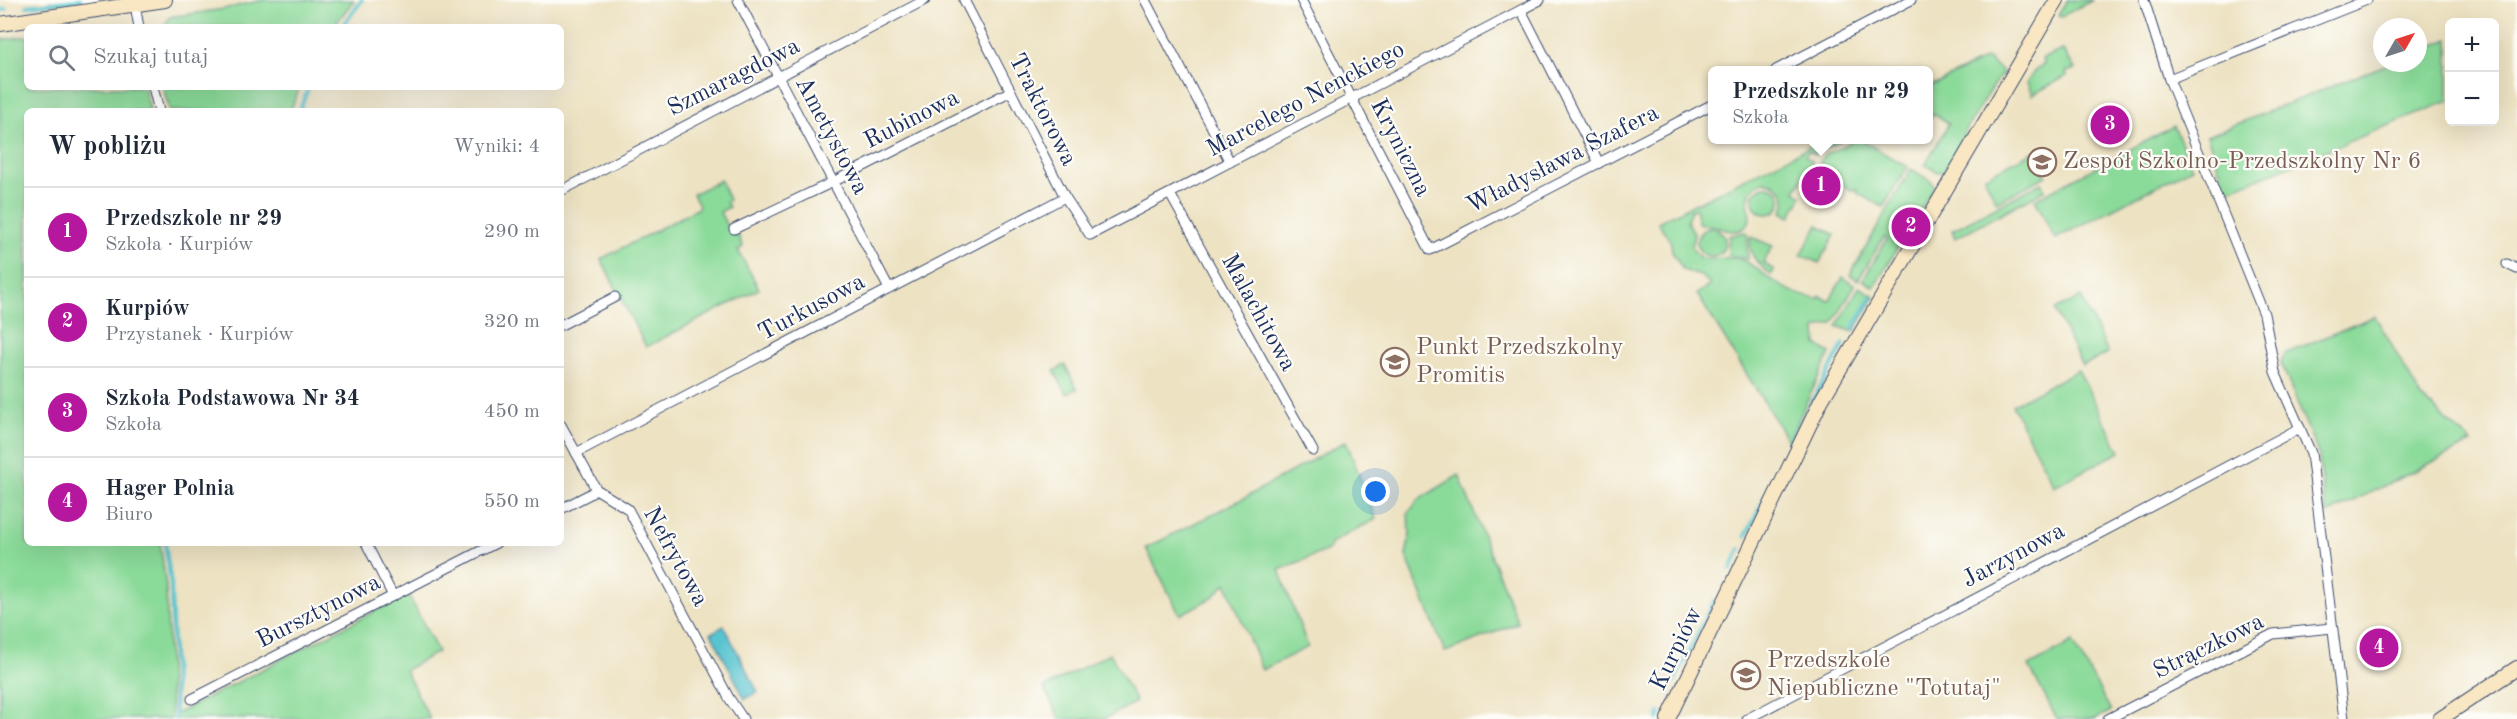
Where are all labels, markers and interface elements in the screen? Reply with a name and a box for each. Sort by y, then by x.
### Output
north arrow [2373,18,2427,72]
map controls [2445,18,2499,126]
button: + [2445,18,2499,72]
search box [24,24,564,90]
street label: Szmaragdowa [664,34,804,122]
street label: Marcelego Nenckiego [1203,38,1409,162]
icon: search [45,41,78,74]
text: Szukaj tutaj [93,46,209,68]
street label: Traktorowa [1003,50,1081,170]
popup [1708,66,1933,144]
button: − [2445,72,2499,126]
street label: Ametystowa [790,73,872,199]
text: Przedszkole nr 29 [1732,81,1909,103]
street label: Rubinowa [861,86,963,154]
street label: Kryniczna [1365,95,1435,201]
street label: Władysława Szafera [1463,101,1663,219]
pin: 3 [2090,102,2130,148]
text: Szkoła [1732,108,1789,128]
text: W pobliżu [48,134,166,160]
text: Wyniki: 4 [453,137,540,157]
school or university icon: Zespół Szkolno-Przedszkolny Nr 6 [2026,146,2058,178]
place label: Zespół Szkolno-Przedszkolny Nr 6 [2063,150,2421,174]
pin: 1 [1802,164,1840,208]
pin: 2 [1892,204,1930,250]
text: Przedszkole nr 29 [105,208,282,230]
text: 1 [62,222,73,242]
text: 290 m [484,222,540,242]
text: Szkoła · Kurpiów [105,235,254,255]
street label: Malachitowa [1216,250,1300,376]
street label: Turkusowa [755,270,869,346]
text: Kurpiów [105,298,190,320]
text: 2 [62,312,73,332]
text: 320 m [484,312,540,332]
text: Przystanek · Kurpiów [105,325,294,345]
place label: Punkt Przedszkolny Promitis [1416,336,1624,388]
school or university icon: Punkt Przedszkolny Promitis [1379,346,1411,378]
text: Szkoła Podstawowa Nr 34 [105,388,360,410]
text: 3 [62,402,73,422]
text: 450 m [484,402,540,422]
text: Szkoła [105,415,162,435]
your location [1361,477,1390,506]
text: Hager Polnia [105,478,235,500]
text: 4 [62,492,73,512]
text: 550 m [484,492,540,512]
street label: Nefrytowa [638,503,712,611]
text: Biuro [105,505,153,525]
street label: Jarzynowa [1959,519,2069,593]
street label: Bursztynowa [253,570,385,653]
street label: Kurpiów [1647,603,1708,695]
street label: Strączkowa [2150,610,2268,684]
pin: 4 [2360,626,2398,670]
place label: Przedszkole Niepubliczne "Totutaj" [1767,649,2001,701]
school or university icon: Przedszkole Niepubliczne "Totutaj" [1730,659,1762,691]

